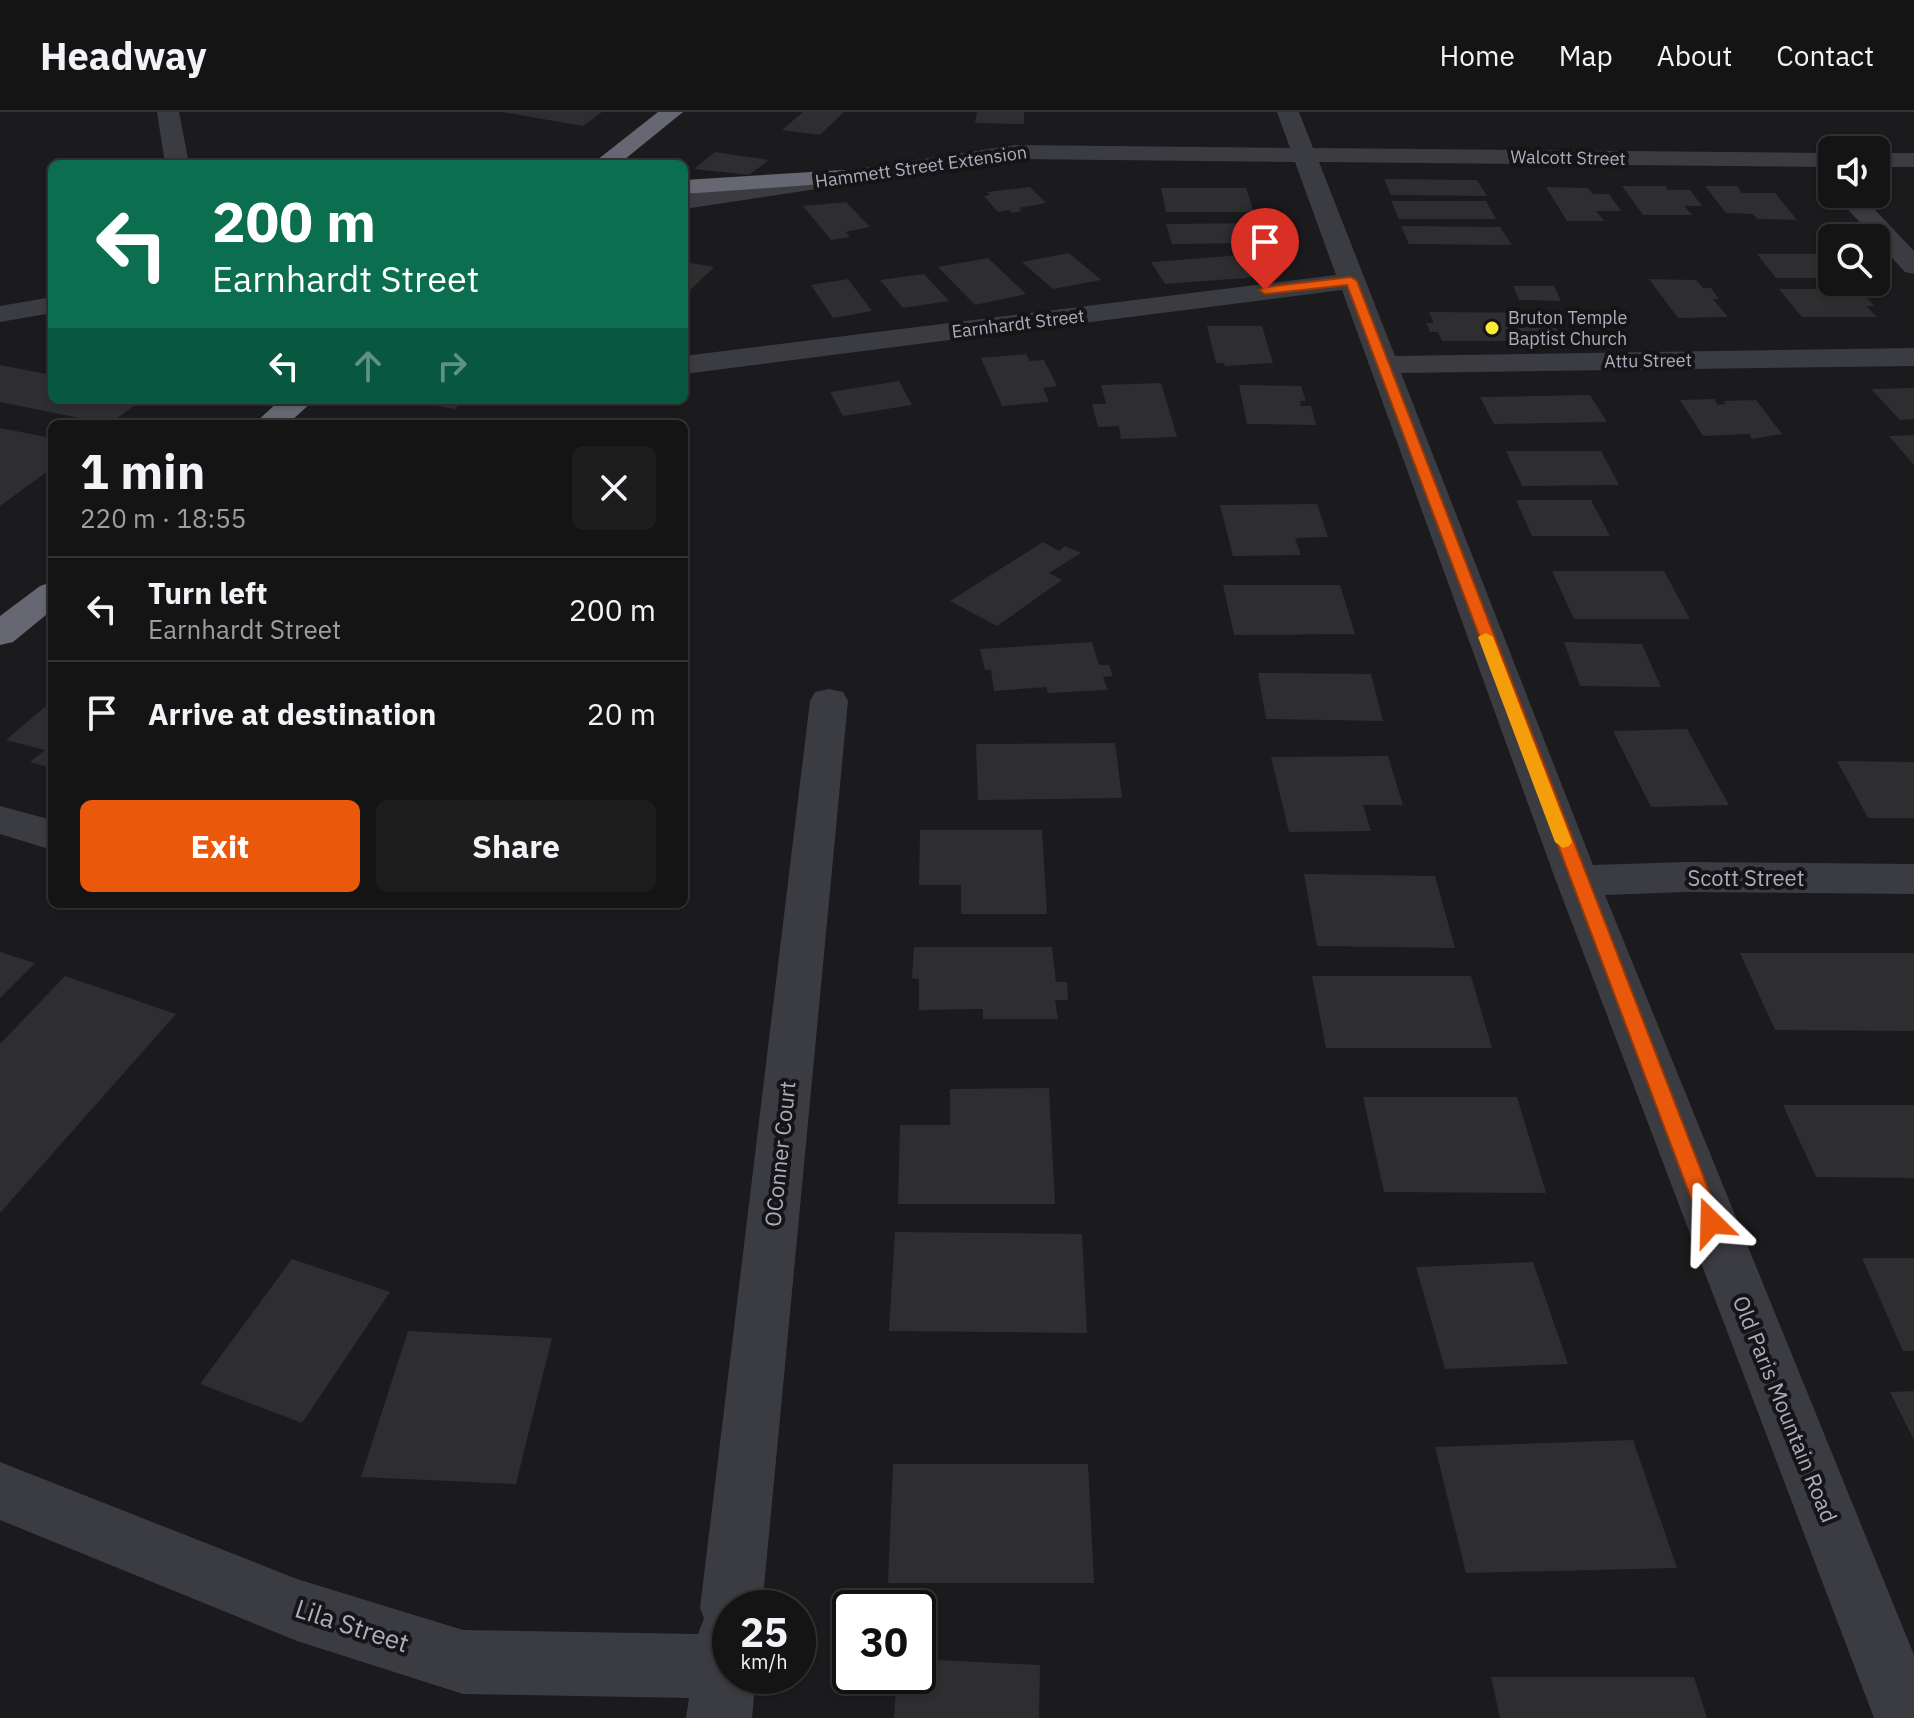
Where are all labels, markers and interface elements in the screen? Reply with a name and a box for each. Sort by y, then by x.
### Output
text: Headway [40,31,207,80]
text: Home [1439,37,1515,74]
text: Map [1559,37,1613,74]
text: About [1657,37,1732,74]
text: Contact [1776,37,1874,74]
map controls [1818,136,1890,296]
button: sound [1818,136,1890,208]
street label: Hammett Street Extension [814,140,1028,193]
street label: Walcott Street [1510,145,1626,170]
text: 200 m [212,185,376,257]
icon: left [80,192,184,296]
pin [1231,208,1299,290]
icon: arrive [1243,220,1287,264]
button: search [1818,224,1890,296]
text: Earnhardt Street [212,255,479,302]
street label: Earnhardt Street [950,304,1086,343]
place label: Bruton Temple Baptist Church [1508,306,1627,350]
marker: Bruton Temple Baptist Church [1483,319,1501,337]
icon: left [262,344,306,388]
icon: ahead [346,344,390,388]
icon: right [430,344,474,388]
street label: Attu Street [1604,348,1692,373]
text: 1 min [80,440,205,502]
button: close [572,446,656,530]
text: 220 m · 18:55 [80,501,246,535]
text: Turn left [148,573,267,612]
icon: left [80,587,124,631]
text: 200 m [569,590,656,629]
text: Earnhardt Street [148,612,341,646]
icon: arrive [80,691,124,735]
text: Arrive at destination [148,694,436,733]
text: 20 m [587,694,656,733]
button: Exit [80,800,360,892]
button: Share [376,800,656,892]
street label: Scott Street [1688,863,1804,892]
street label: OConner Court [757,1080,802,1228]
position arrow [1669,1180,1753,1264]
street label: Old Paris Mountain Road [1727,1291,1844,1527]
speed limit sign: 30 [832,1590,936,1694]
street label: Lila Street [291,1591,414,1659]
text: 25 [740,1606,788,1658]
text: km/h [740,1648,788,1675]

